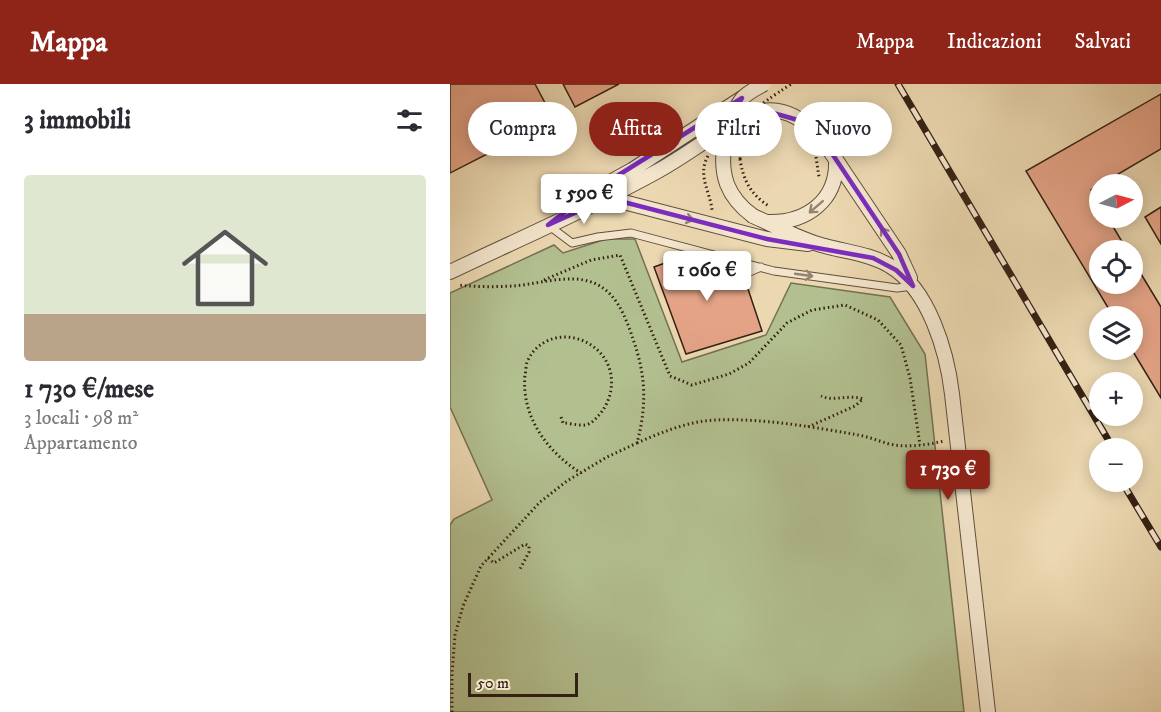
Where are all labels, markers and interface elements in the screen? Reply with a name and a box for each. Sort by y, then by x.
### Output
text: Mappa [30,25,108,60]
text: Mappa [856,29,914,55]
text: Indicazioni [947,29,1042,55]
text: Salvati [1075,29,1131,55]
chip: Compra [468,102,577,156]
chip: Affitta [589,102,683,156]
chip: Filtri [695,102,782,156]
chip: Nuovo [794,102,892,156]
text: 3 immobili [24,104,131,137]
icon: filters [393,104,426,137]
pin: 1 590 € [529,174,639,225]
north arrow [1089,174,1143,228]
map controls [1089,174,1143,492]
text: 1 590 € [555,181,613,206]
one-way arrow [808,200,824,213]
one-way arrow [675,213,694,225]
icon: home [171,214,279,322]
one-way arrow [880,227,892,244]
button: locate [1089,240,1143,294]
pin: 1 060 € [652,251,762,302]
text: 1 060 € [677,258,737,283]
one-way arrow [794,270,814,281]
button: layers [1089,306,1143,360]
button: + [1089,372,1143,426]
text: 1 730 €/mese [24,373,154,406]
text: 3 locali · 98 m² [24,406,138,431]
text: Appartamento [24,431,137,456]
button: − [1089,438,1143,492]
pin: 1 730 € [893,450,1003,501]
text: 1 730 € [920,457,976,482]
scale bar [468,670,578,698]
text: 50 m [477,673,509,693]

